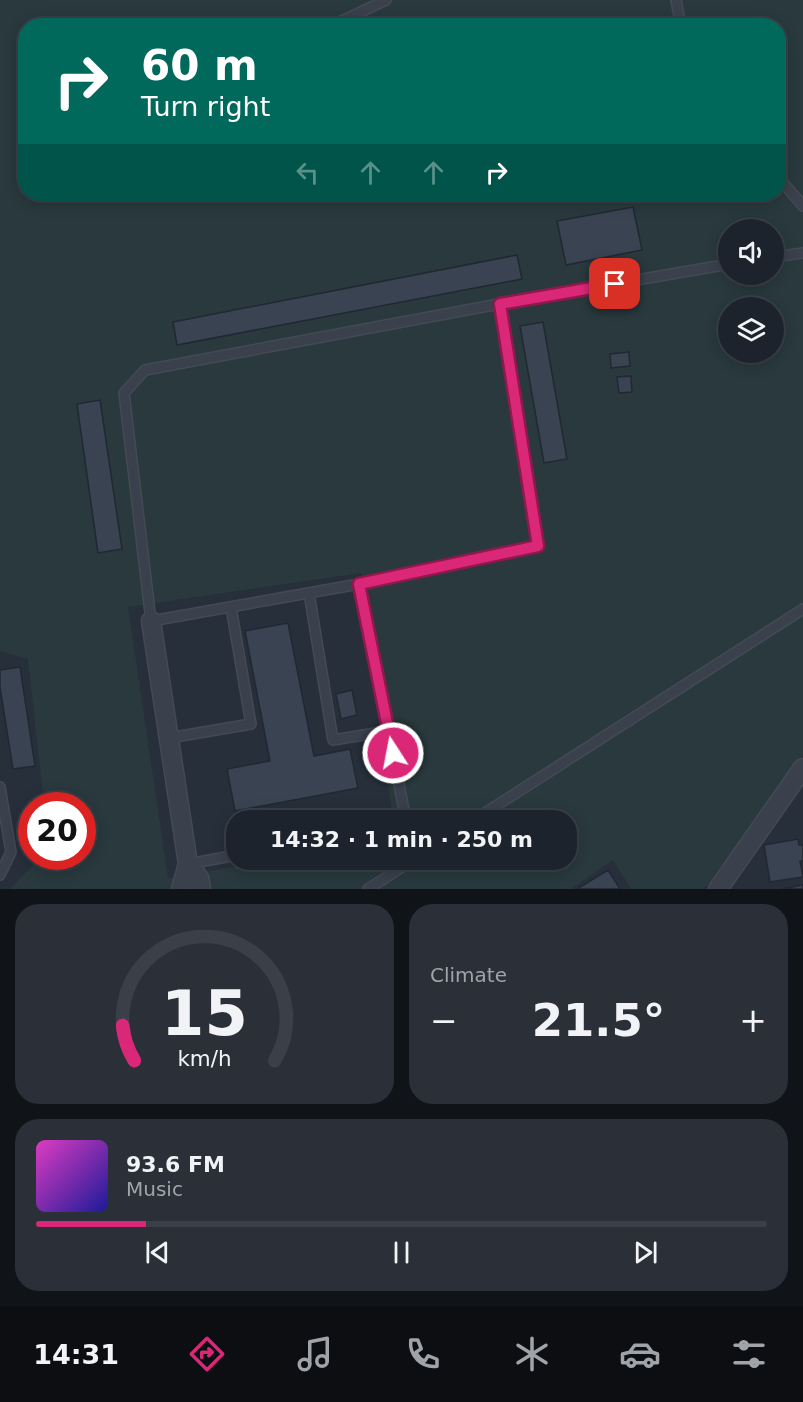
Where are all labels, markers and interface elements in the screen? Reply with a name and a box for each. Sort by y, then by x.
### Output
text: 60 m [141,41,258,90]
icon: right [42,42,120,120]
text: Turn right [141,91,270,122]
icon: left [291,156,324,189]
icon: ahead [354,156,387,189]
icon: ahead [417,156,450,189]
icon: right [480,156,513,189]
map controls [718,219,784,363]
button: sound [718,219,784,285]
pin [589,258,640,309]
icon: arrive [598,267,631,300]
button: layers [718,297,784,363]
position arrow [361,721,425,785]
speed limit sign: 20 [18,792,96,870]
text: 14:32 · 1 min · 250 m [270,827,533,852]
text: Climate [430,963,507,987]
text: 15 [161,977,248,1050]
text: 21.5° [532,994,665,1047]
text: − [430,1001,458,1040]
text: + [739,1001,767,1040]
text: km/h [177,1046,232,1071]
text: 93.6 FM [126,1152,225,1177]
text: Music [126,1177,183,1201]
icon: previous [141,1236,174,1269]
icon: pause [385,1236,418,1269]
icon: next [629,1236,662,1269]
icon: directions [186,1333,228,1375]
icon: music [294,1333,336,1375]
icon: phone [402,1333,444,1375]
icon: climate [511,1333,553,1375]
icon: car [619,1333,661,1375]
icon: filters [728,1333,770,1375]
text: 14:31 [33,1339,119,1370]

